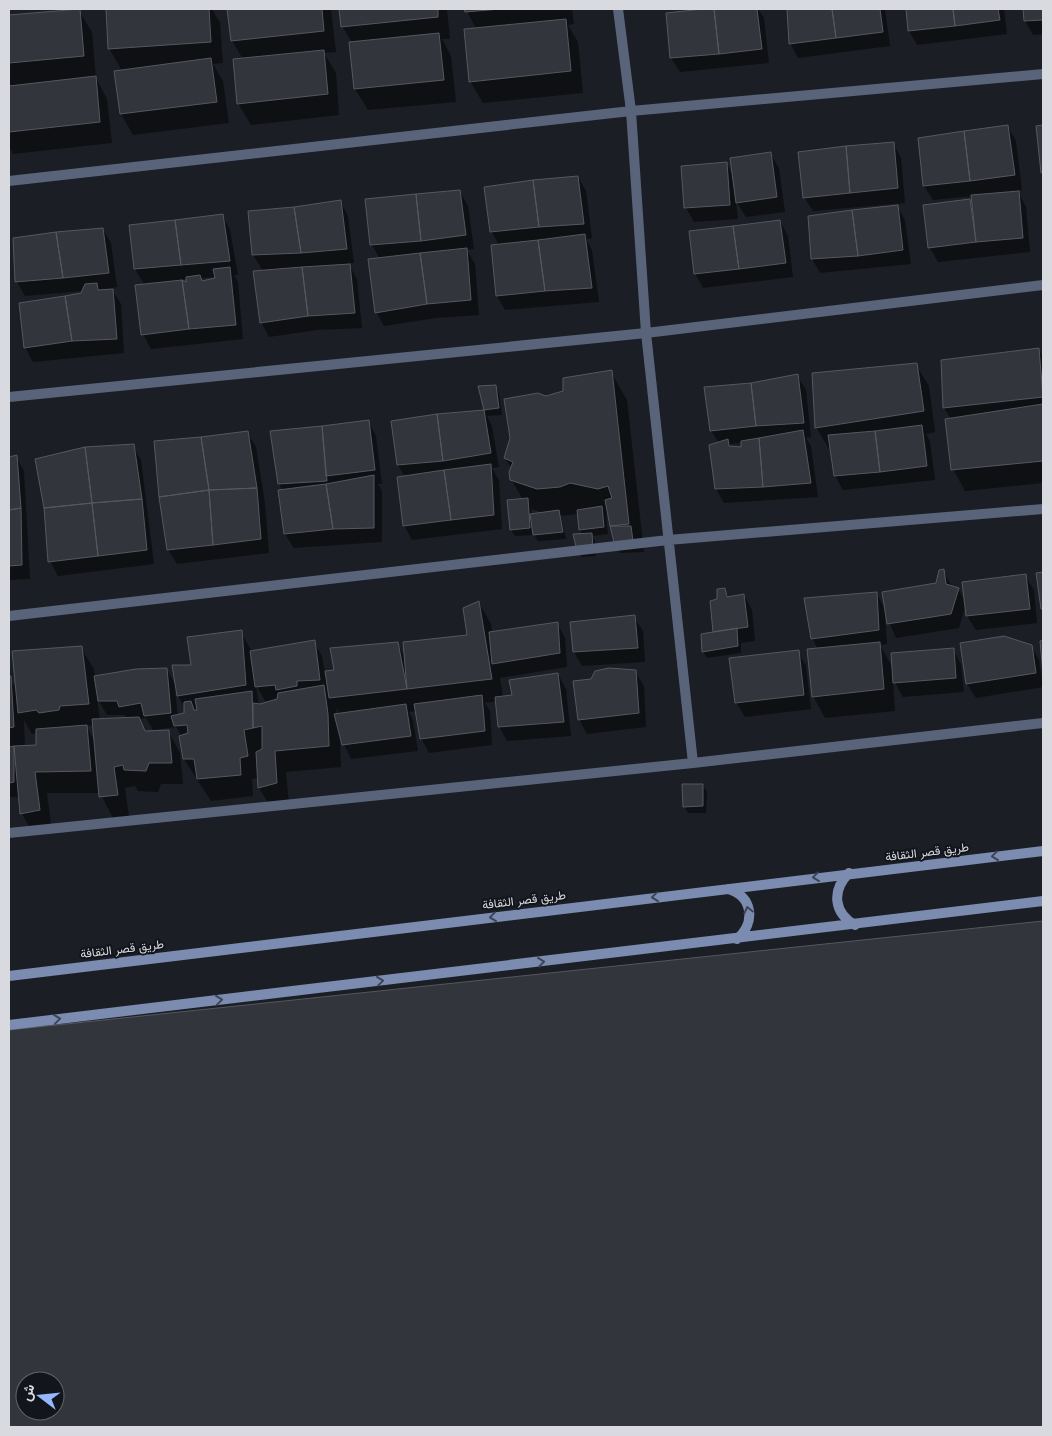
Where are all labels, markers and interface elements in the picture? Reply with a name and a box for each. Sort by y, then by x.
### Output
street label: طريق قصر الثقافة [884,839,970,865]
one-way arrow [991,850,999,861]
one-way arrow [812,871,820,882]
street label: طريق قصر الثقافة [481,887,567,913]
one-way arrow [650,891,658,902]
one-way arrow [743,905,754,914]
one-way arrow [489,911,498,921]
street label: طريق قصر الثقافة [79,936,165,962]
one-way arrow [538,957,546,968]
one-way arrow [376,976,384,987]
one-way arrow [215,995,223,1006]
one-way arrow [53,1014,61,1025]
north arrow [15,1371,65,1421]
text: ش [17,1382,39,1403]

